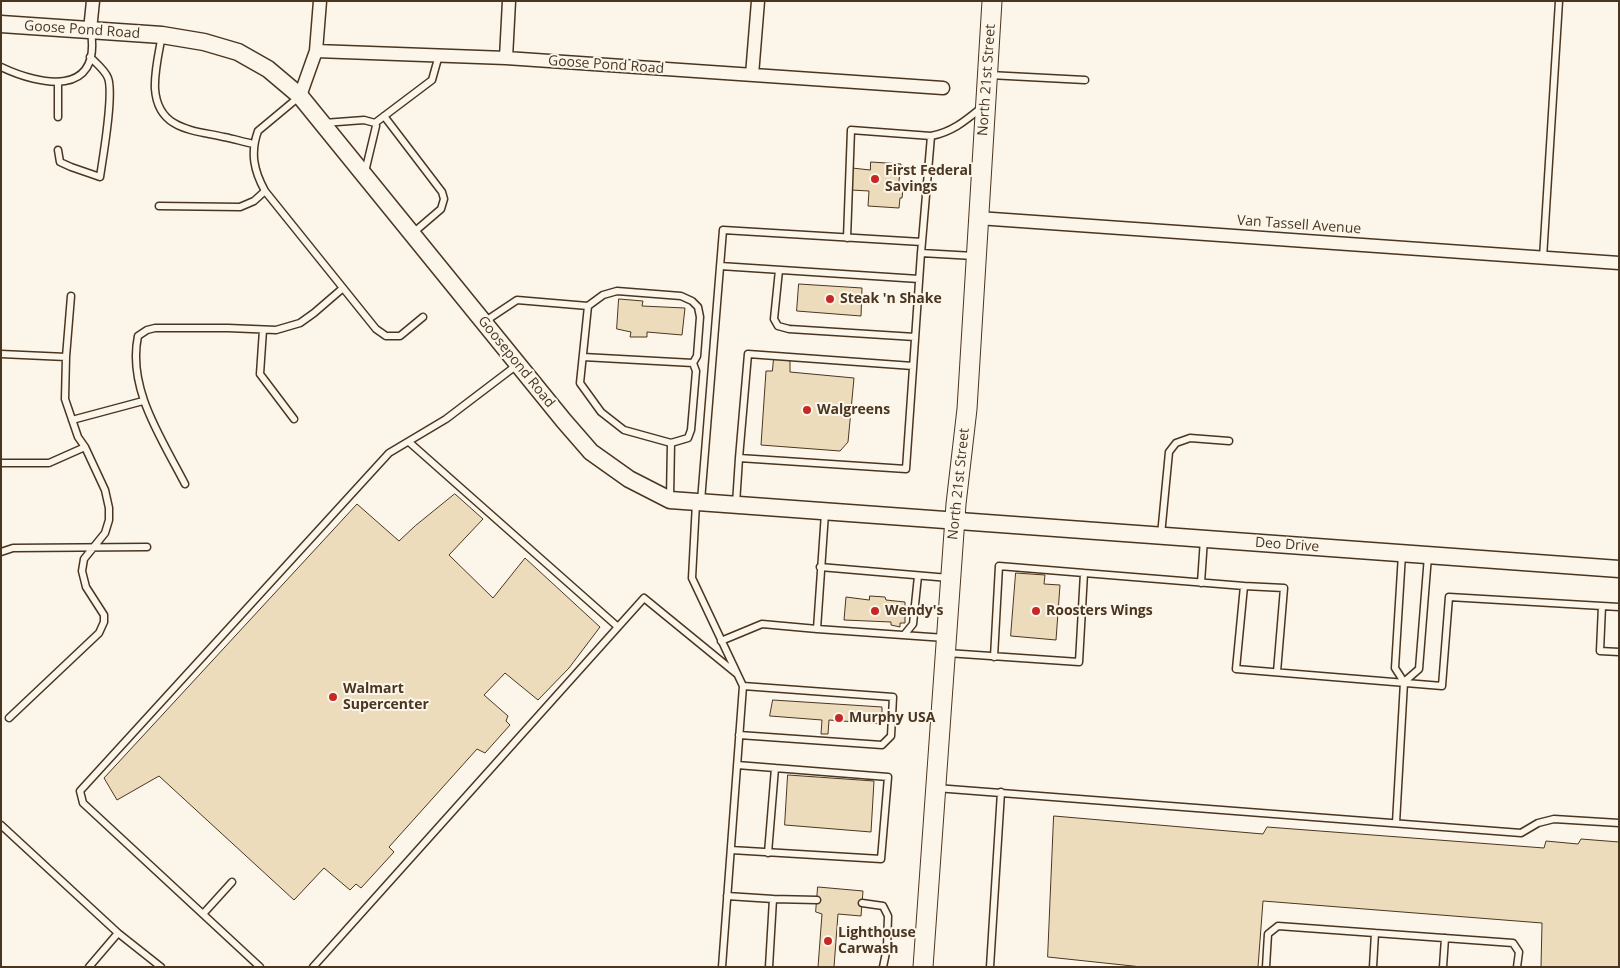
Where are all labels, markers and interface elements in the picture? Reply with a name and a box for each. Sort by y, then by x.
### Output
street label: Goose Pond Road [23,18,141,42]
street label: North 21st Street [975,23,999,137]
street label: Goose Pond Road [547,53,665,77]
place label: First Federal Savings [885,163,972,196]
marker: First Federal Savings [869,173,881,185]
street label: Van Tassell Avenue [1236,212,1362,238]
place label: Steak 'n Shake [840,291,942,307]
marker: Steak 'n Shake [824,293,836,305]
street label: Goosepond Road [474,313,558,411]
place label: Walgreens [817,402,890,418]
marker: Walgreens [801,404,813,416]
street label: North 21st Street [945,427,973,541]
street label: Deo Drive [1254,534,1320,556]
place label: Wendy's [885,603,944,619]
place label: Roosters Wings [1046,603,1153,619]
marker: Wendy's [869,605,881,617]
marker: Roosters Wings [1030,605,1042,617]
place label: Walmart Supercenter [343,681,429,714]
marker: Walmart Supercenter [327,691,339,703]
place label: Murphy USA [849,710,935,726]
marker: Murphy USA [833,712,845,724]
place label: Lighthouse Carwash [838,925,916,958]
marker: Lighthouse Carwash [822,935,834,947]

